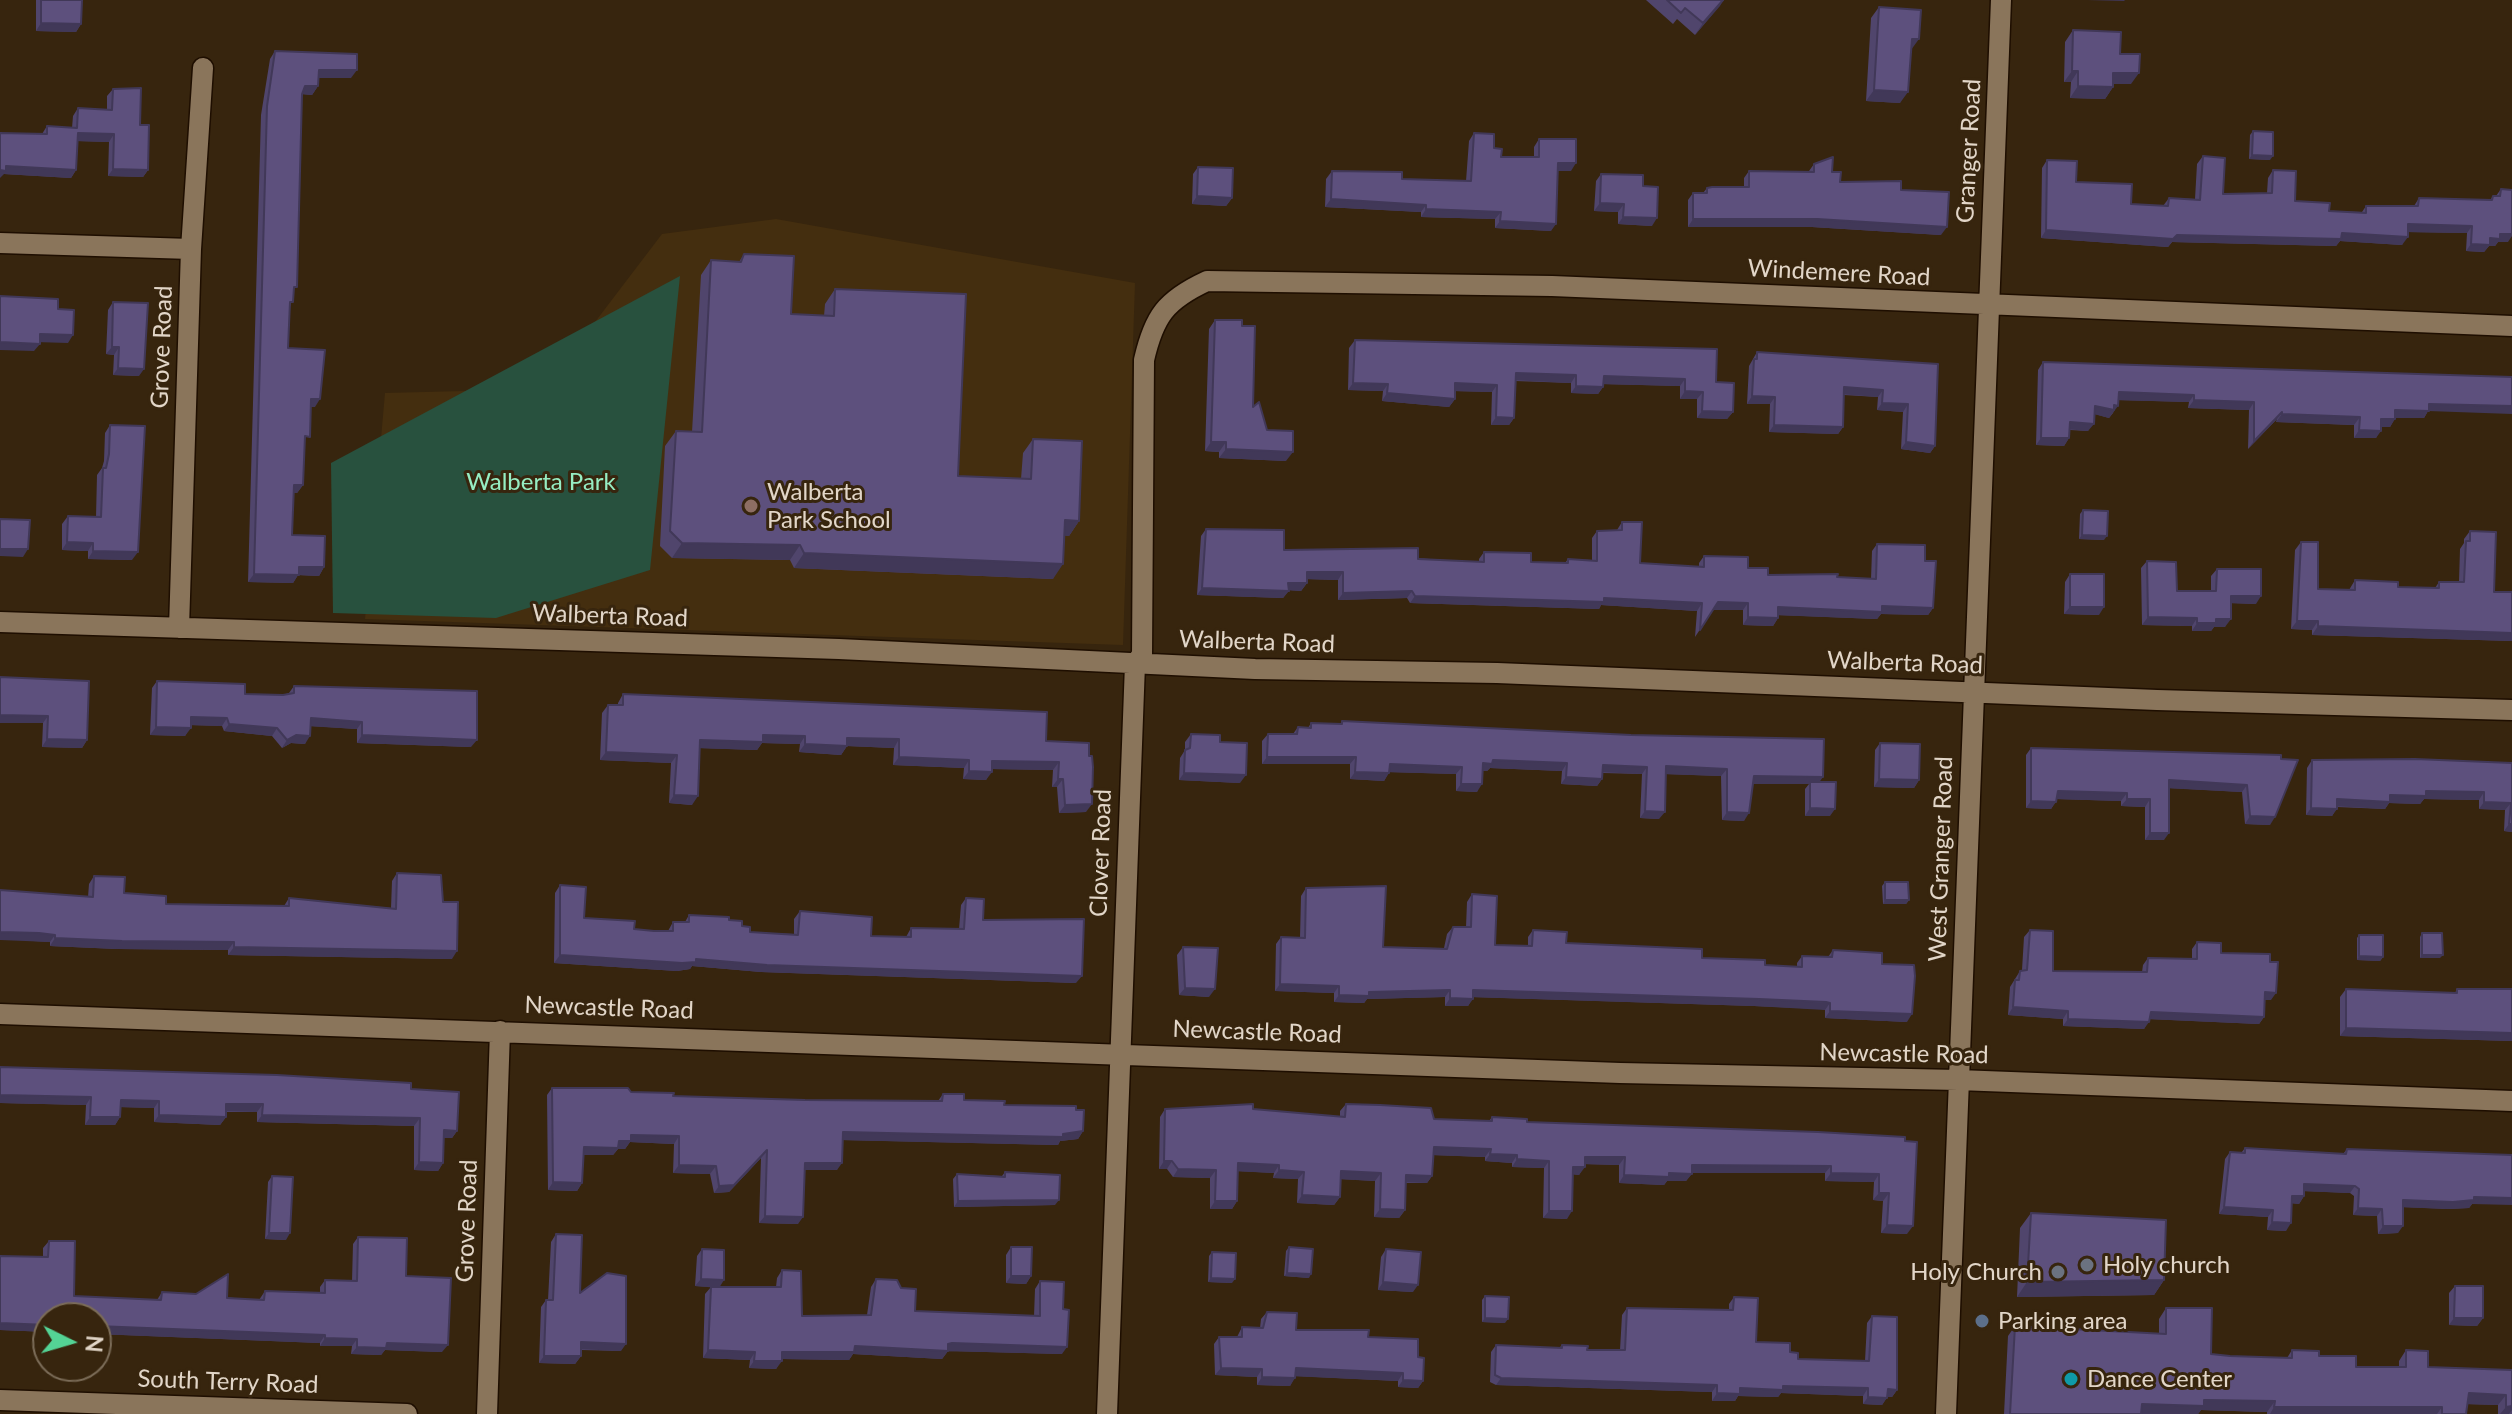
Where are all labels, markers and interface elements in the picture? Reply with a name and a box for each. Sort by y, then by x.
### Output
street label: Granger Road [1951,78,1987,224]
street label: Windemere Road [1747,254,1931,292]
street label: Grove Road [145,285,179,409]
park label: Walberta Park [466,468,616,496]
place label: Walberta Park School [767,478,891,534]
marker: Walberta Park School [742,497,760,515]
street label: Walberta Road [532,599,688,633]
street label: Walberta Road [1179,625,1335,659]
street label: Walberta Road [1827,646,1983,680]
street label: West Granger Road [1923,756,1959,962]
street label: Clover Road [1084,789,1118,917]
street label: Newcastle Road [524,991,694,1025]
street label: Newcastle Road [1172,1015,1342,1049]
street label: Newcastle Road [1819,1038,1989,1070]
street label: Grove Road [450,1159,484,1283]
place label: Holy church [2103,1251,2230,1279]
marker: Holy church [2078,1256,2096,1274]
place label: Holy Church [1910,1258,2042,1286]
marker: Holy Church [2049,1263,2067,1281]
north arrow [32,1302,112,1382]
place label: Parking area [1998,1307,2127,1335]
marker: Parking area [1973,1312,1991,1330]
text: N [80,1334,109,1354]
street label: South Terry Road [137,1364,319,1400]
place label: Dance Center [2087,1365,2232,1393]
marker: Dance Center [2062,1370,2080,1388]

